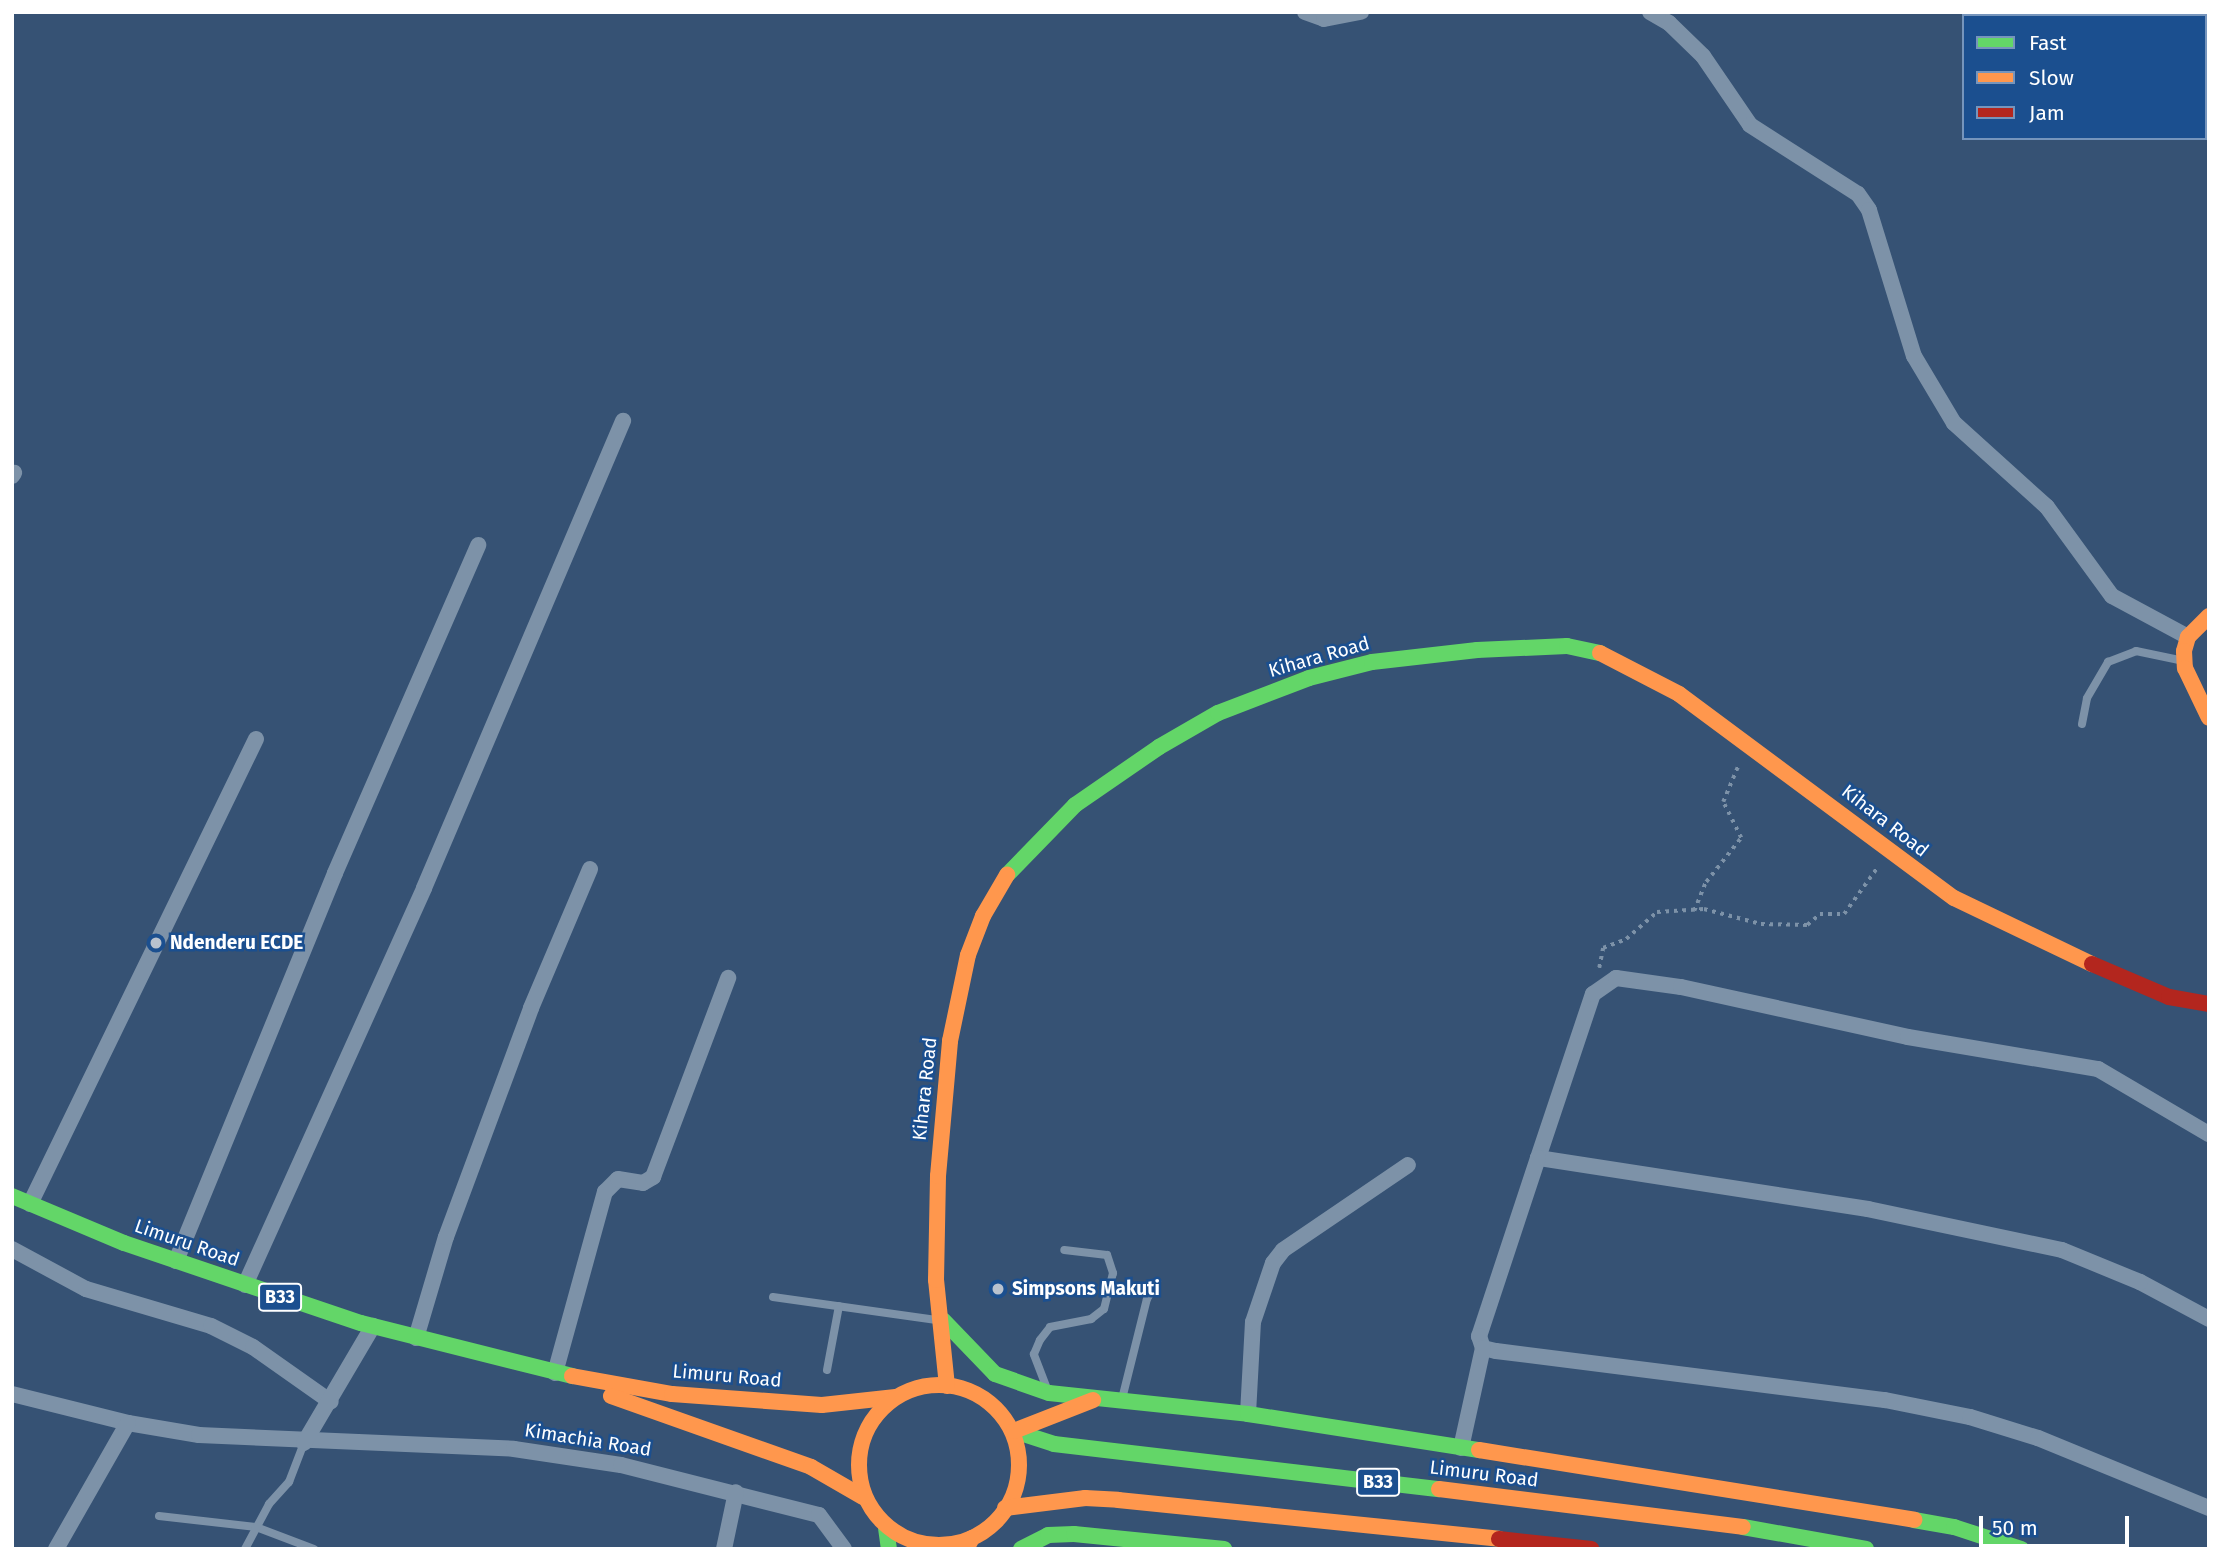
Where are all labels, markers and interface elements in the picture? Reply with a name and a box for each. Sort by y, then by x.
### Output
legend [1962,14,2207,140]
text: Fast [2029,30,2067,56]
text: Slow [2029,65,2074,91]
text: Jam [2029,100,2065,126]
street label: Kihara Road [1266,632,1372,682]
street label: Kihara Road [1837,780,1933,862]
place label: Ndenderu ECDE [170,932,303,954]
marker: Ndenderu ECDE [148,935,164,951]
street label: Kihara Road [908,1036,942,1142]
street label: Limuru Road [132,1214,242,1272]
place label: Simpsons Makuti [1012,1278,1160,1300]
marker: Simpsons Makuti [990,1281,1006,1297]
road number: B33 [257,1282,303,1312]
street label: Limuru Road [672,1360,782,1392]
street label: Kimachia Road [523,1419,653,1461]
street label: Limuru Road [1428,1456,1540,1492]
road number: B33 [1355,1468,1401,1497]
scale bar [1983,1502,2134,1546]
text: 50 m [1992,1515,2038,1541]

